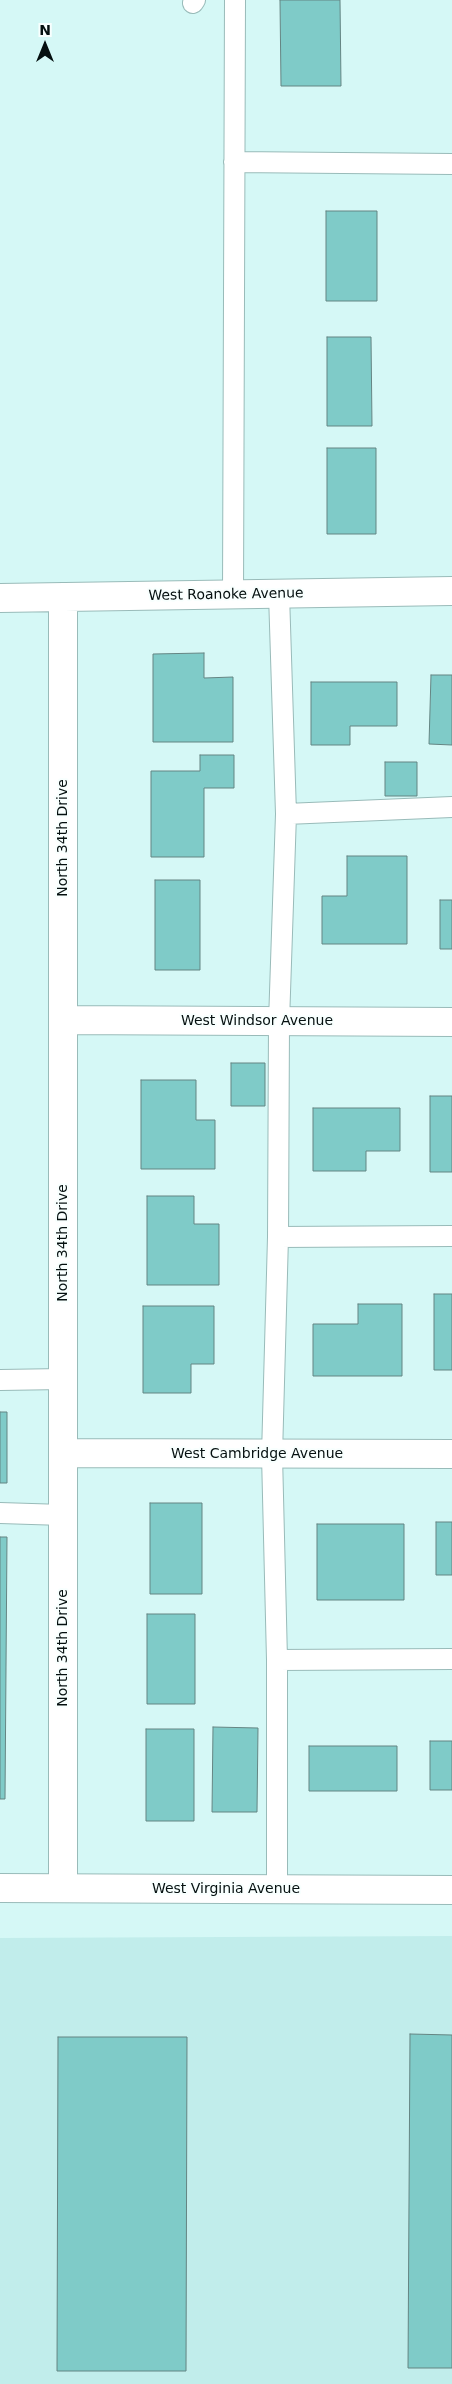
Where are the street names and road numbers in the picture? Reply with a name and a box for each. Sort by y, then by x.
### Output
street label: West Roanoke Avenue [148,585,304,605]
street label: North 34th Drive [55,779,71,897]
street label: West Windsor Avenue [181,1013,333,1029]
street label: North 34th Drive [55,1184,71,1302]
street label: West Cambridge Avenue [171,1446,343,1462]
street label: North 34th Drive [55,1589,71,1707]
street label: West Virginia Avenue [152,1881,300,1897]

